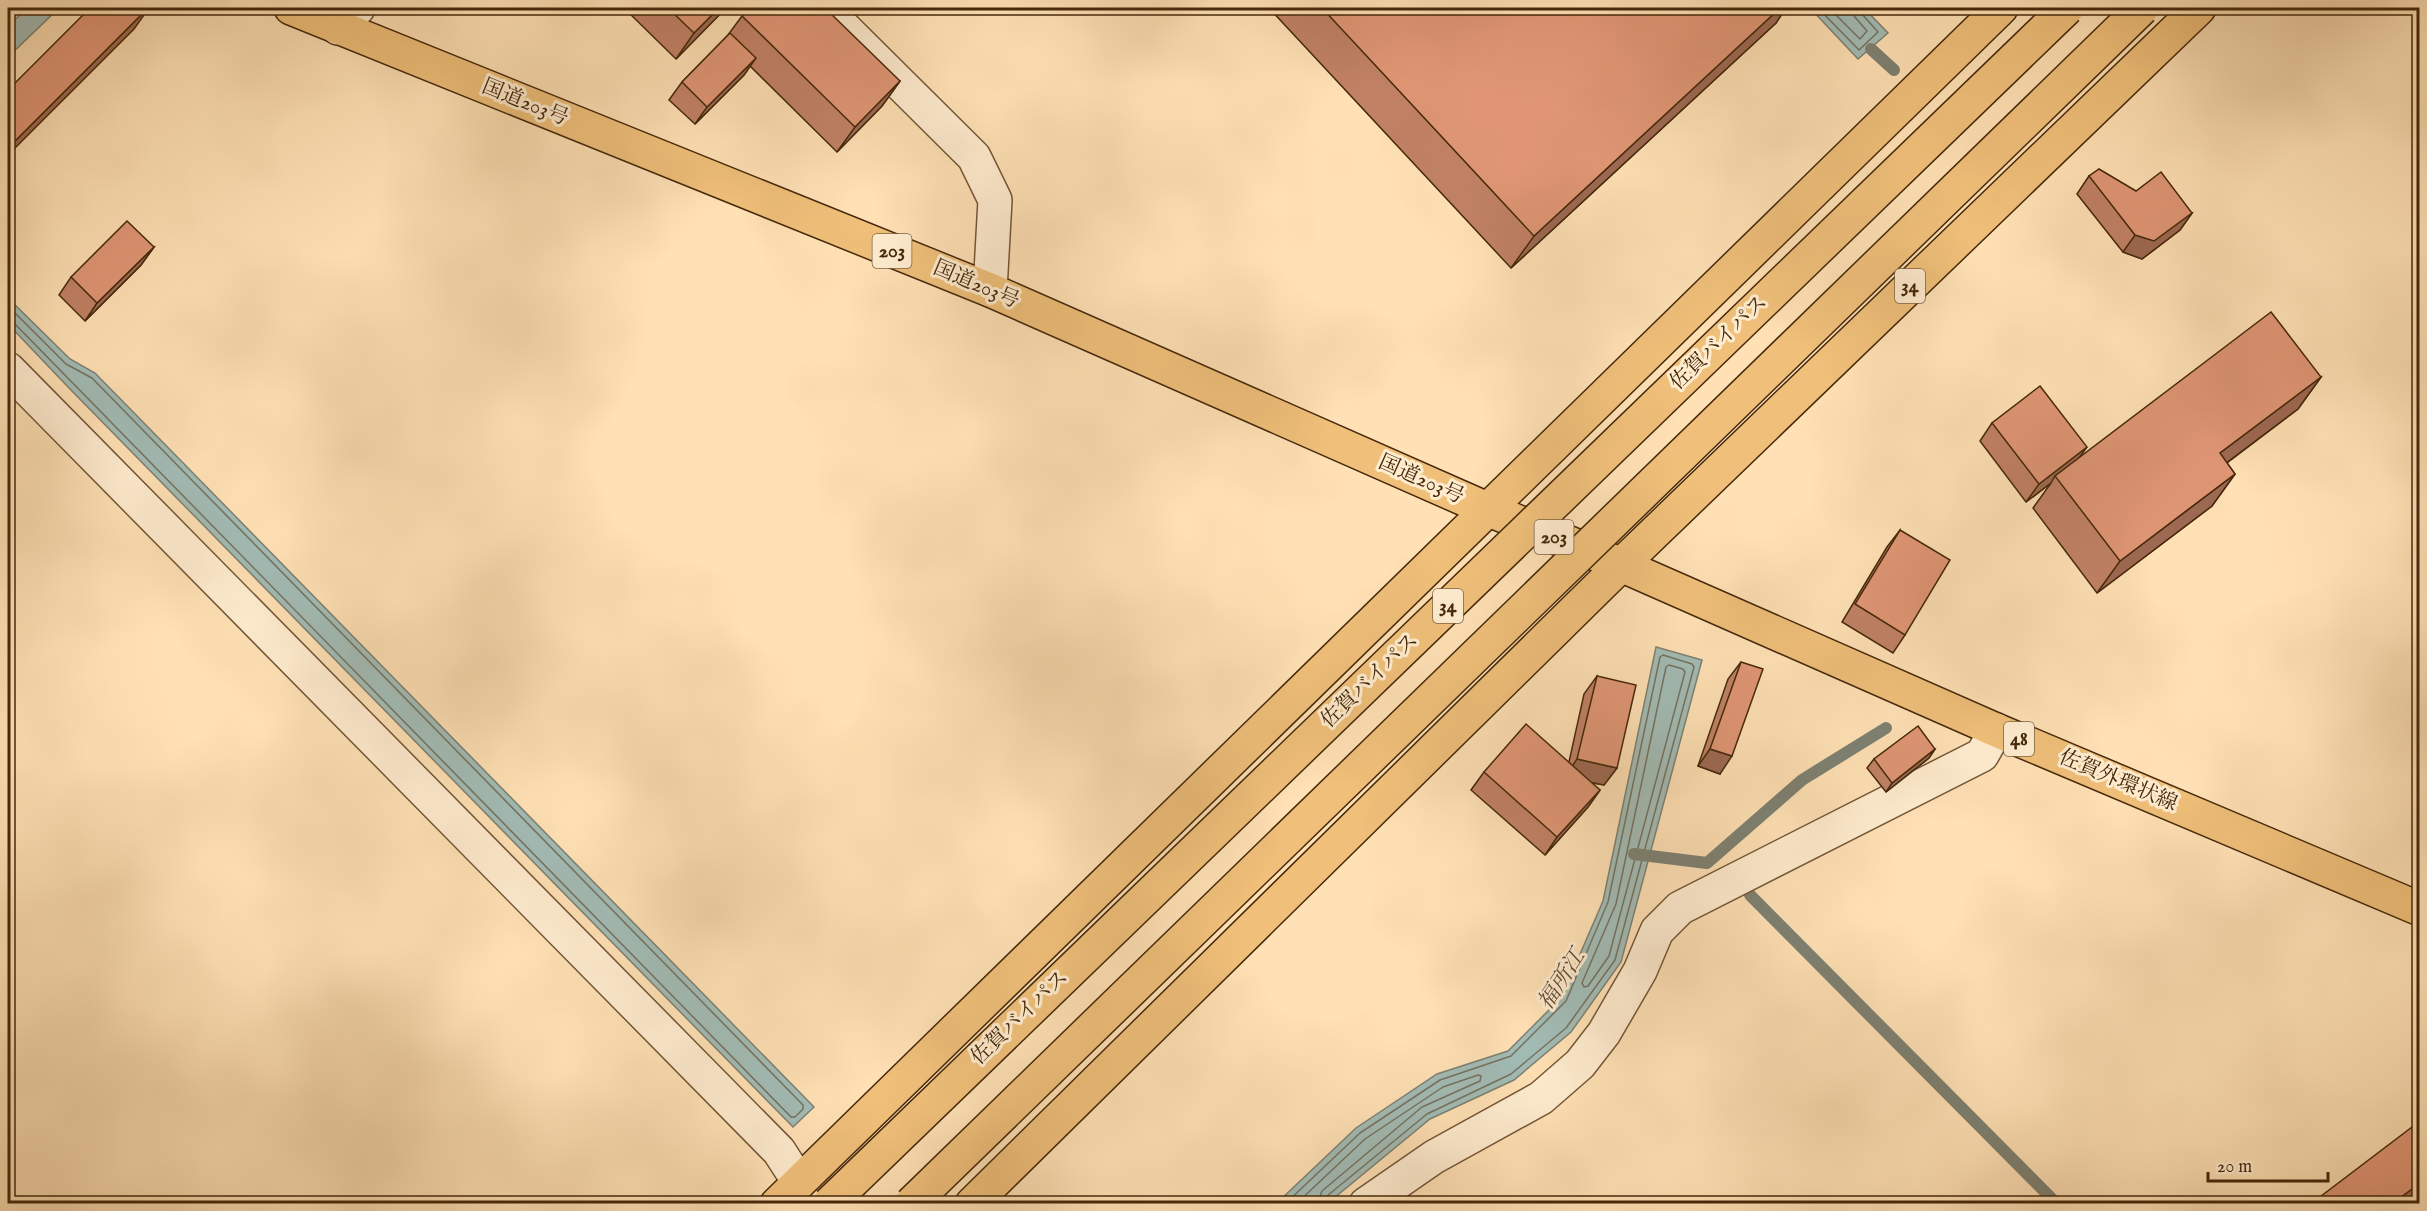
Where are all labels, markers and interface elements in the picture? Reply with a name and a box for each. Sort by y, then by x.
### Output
street label: 国道203号 [478,73,572,133]
road number: 203 [872,234,912,268]
street label: 国道203号 [929,255,1023,315]
road number: 34 [1895,269,1925,303]
street label: 佐賀バイパス [1664,290,1774,396]
street label: 国道203号 [1374,449,1468,511]
road number: 203 [1534,520,1574,554]
road number: 34 [1433,589,1463,623]
street label: 佐賀バイパス [1315,628,1425,734]
road number: 48 [2004,722,2034,756]
street label: 佐賀外環状線 [2055,744,2181,818]
water label: 福所江 [1532,942,1593,1015]
street label: 佐賀バイパス [965,965,1075,1071]
scale bar [2208,1145,2328,1183]
text: 20 m [2217,1156,2252,1179]

